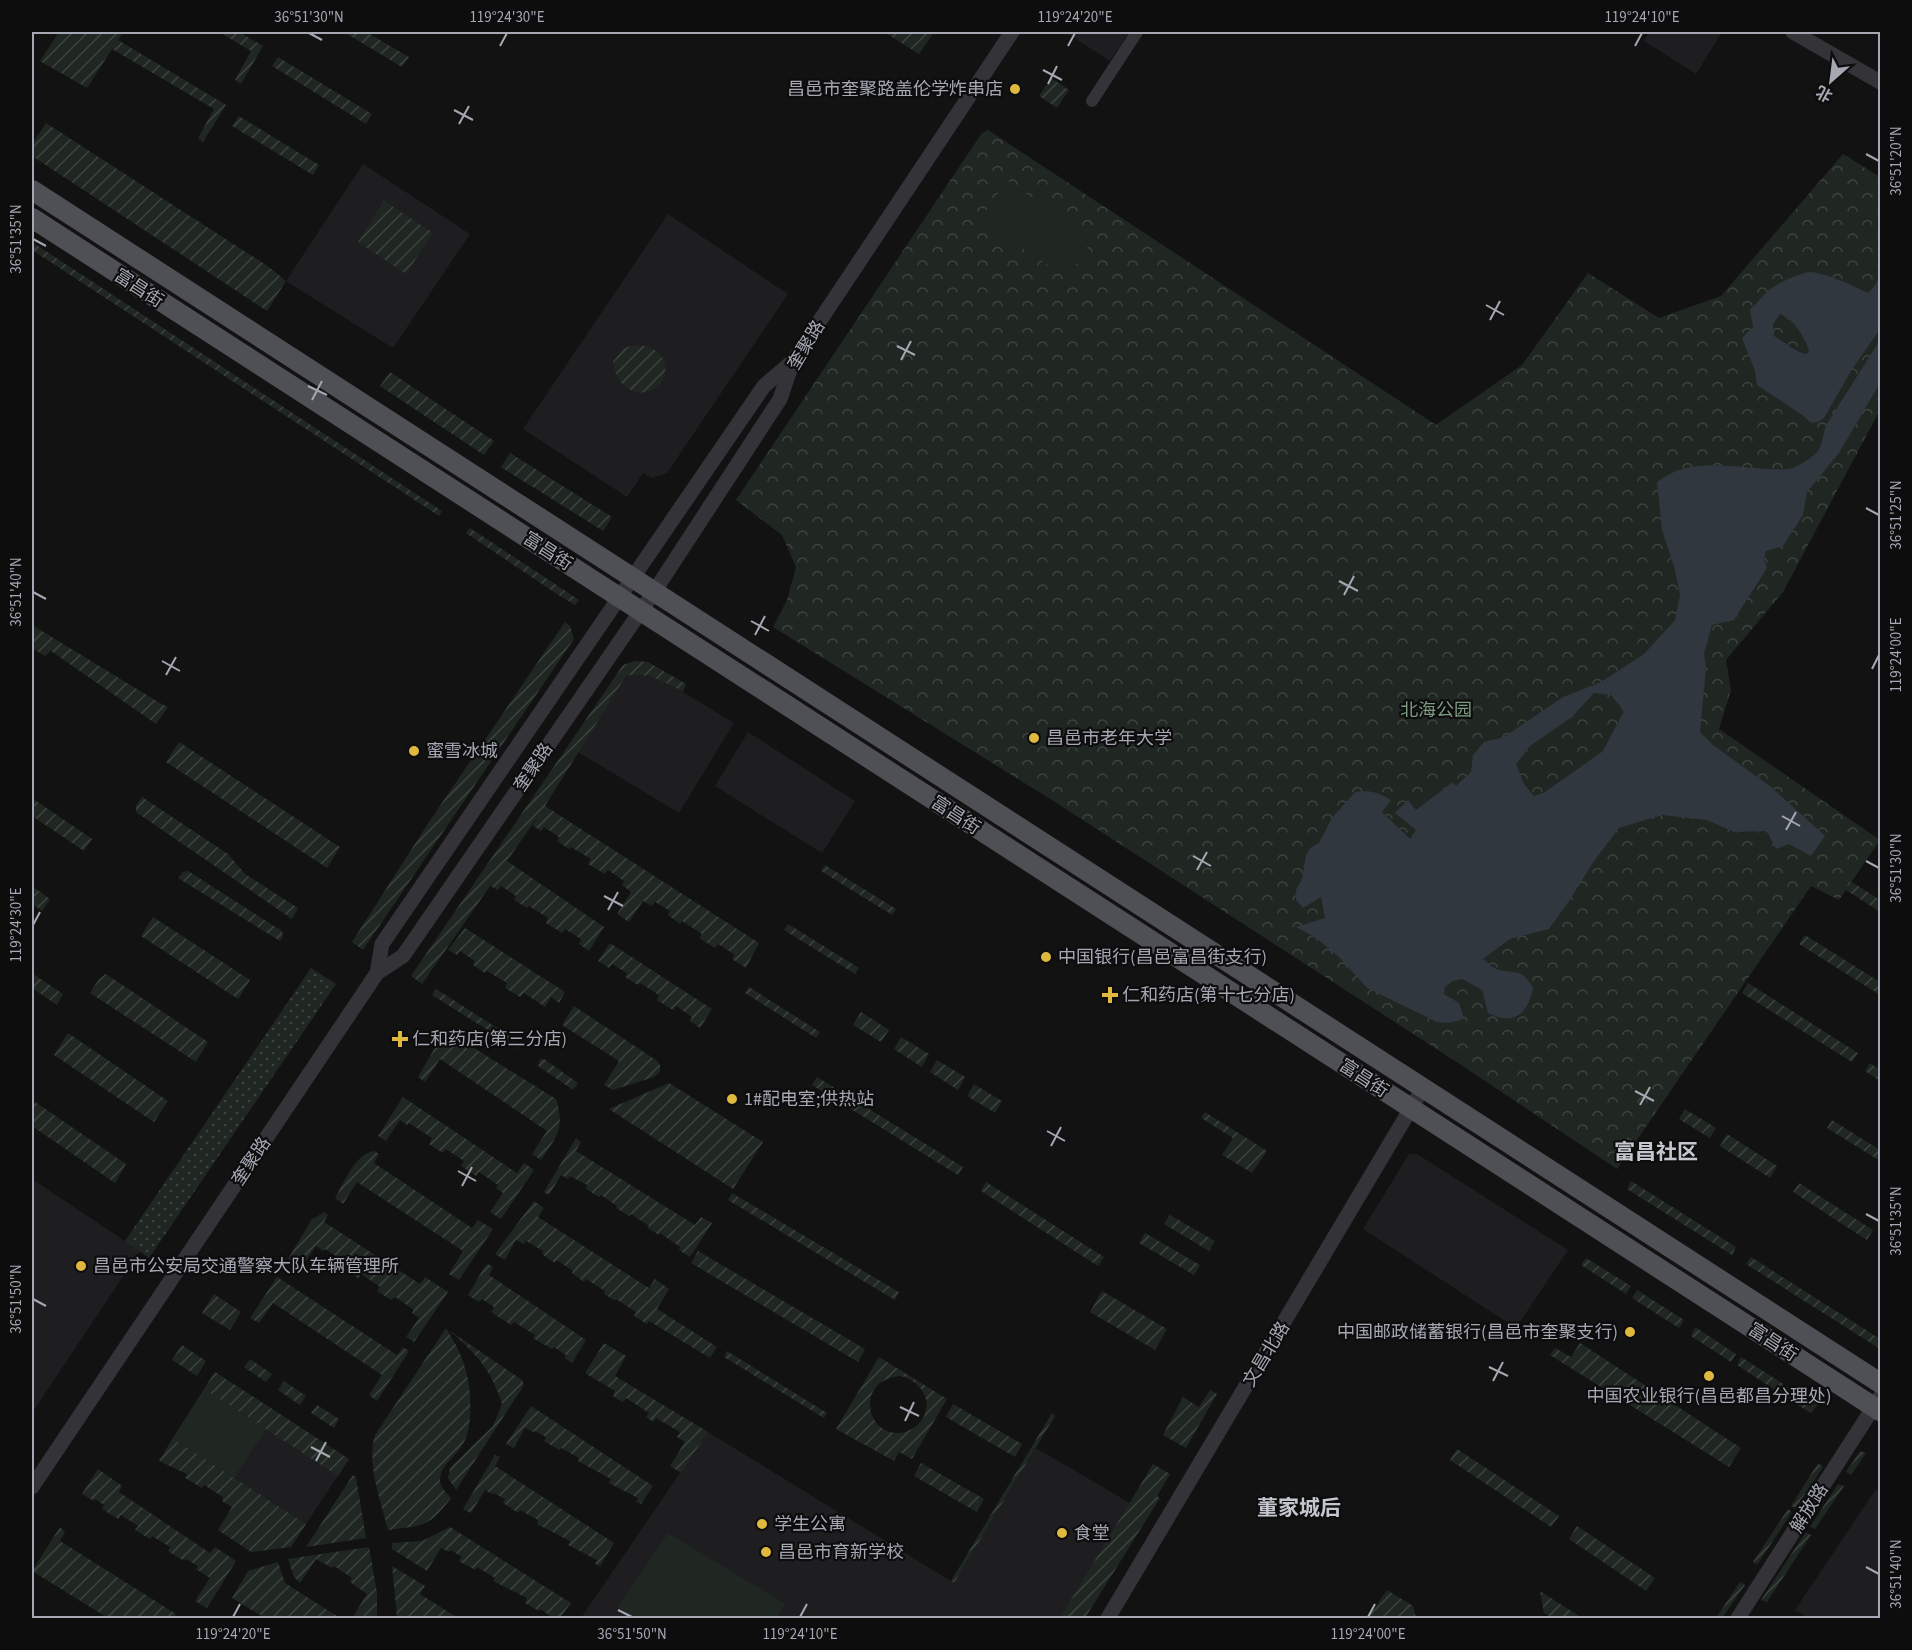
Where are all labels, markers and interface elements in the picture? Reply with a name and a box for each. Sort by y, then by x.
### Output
text: 36°51'30"N [274,7,344,28]
text: 119°24'30"E [469,7,545,28]
text: 119°24'20"E [1037,7,1113,28]
text: 119°24'10"E [1604,7,1680,28]
north arrow [1801,51,1861,111]
place label: 昌邑市奎聚路盖伦学炸串店 [787,77,1003,102]
text: 北 [1812,80,1837,107]
marker: 昌邑市奎聚路盖伦学炸串店 [1008,82,1022,96]
text: 36°51'20"N [1886,126,1907,196]
text: 36°51'35"N [6,204,27,274]
street label: 富昌街 [109,263,168,314]
street label: 奎聚路 [782,316,831,375]
text: 36°51'25"N [1886,480,1907,550]
street label: 富昌街 [518,526,577,577]
text: 36°51'40"N [6,557,27,627]
text: 119°24'00"E [1886,617,1907,693]
park label: 北海公园 [1400,698,1472,723]
place label: 昌邑市老年大学 [1046,726,1172,751]
marker: 昌邑市老年大学 [1027,731,1041,745]
street label: 奎聚路 [508,738,559,797]
place label: 蜜雪冰城 [426,739,498,764]
marker: 蜜雪冰城 [407,744,421,758]
street label: 富昌街 [926,790,985,841]
text: 36°51'30"N [1886,833,1907,903]
text: 119°24'30"E [6,887,27,963]
place label: 中国银行(昌邑富昌街支行) [1058,945,1267,970]
marker: 中国银行(昌邑富昌街支行) [1039,950,1053,964]
place label: 仁和药店(第十七分店) [1122,983,1295,1008]
marker: 仁和药店(第十七分店) [1103,988,1117,1002]
place label: 仁和药店(第三分店) [412,1027,567,1052]
marker: 仁和药店(第三分店) [393,1032,407,1046]
street label: 富昌街 [1334,1053,1393,1104]
place label: 1#配电室;供热站 [744,1087,874,1112]
marker: 1#配电室;供热站 [725,1092,739,1106]
street label: 奎聚路 [226,1132,277,1191]
district label: 富昌社区 [1614,1137,1698,1167]
text: 36°51'35"N [1886,1186,1907,1256]
place label: 昌邑市公安局交通警察大队车辆管理所 [93,1254,399,1279]
marker: 昌邑市公安局交通警察大队车辆管理所 [74,1259,88,1273]
text: 36°51'50"N [6,1264,27,1334]
street label: 文昌北路 [1237,1317,1296,1392]
street label: 富昌街 [1743,1317,1802,1368]
place label: 中国邮政储蓄银行(昌邑市奎聚支行) [1337,1320,1618,1345]
marker: 中国邮政储蓄银行(昌邑市奎聚支行) [1623,1325,1637,1339]
marker: 中国农业银行(昌邑都昌分理处) [1702,1369,1716,1383]
place label: 中国农业银行(昌邑都昌分理处) [1587,1384,1831,1409]
street label: 解放路 [1785,1479,1834,1538]
district label: 董家城后 [1257,1493,1341,1523]
place label: 学生公寓 [774,1512,846,1537]
marker: 学生公寓 [755,1517,769,1531]
place label: 食堂 [1074,1521,1110,1546]
marker: 食堂 [1055,1526,1069,1540]
text: 36°51'40"N [1886,1539,1907,1609]
place label: 昌邑市育新学校 [778,1540,904,1565]
marker: 昌邑市育新学校 [759,1545,773,1559]
text: 119°24'20"E [195,1624,271,1645]
text: 36°51'50"N [597,1624,667,1645]
text: 119°24'10"E [762,1624,838,1645]
text: 119°24'00"E [1330,1624,1406,1645]

